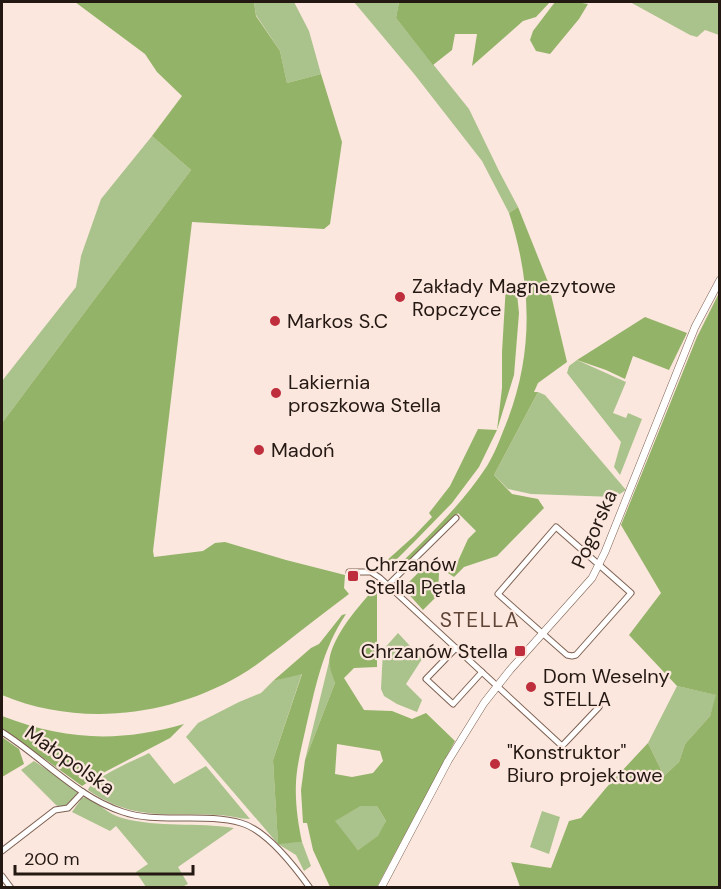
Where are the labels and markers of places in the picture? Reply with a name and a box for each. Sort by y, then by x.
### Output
place label: Zakłady Magnezytowe Ropczyce [412,273,616,322]
marker: Zakłady Magnezytowe Ropczyce [393,290,407,304]
place label: Markos S.C [287,308,388,334]
marker: Markos S.C [268,314,282,328]
place label: Lakiernia proszkowa Stella [288,369,441,418]
marker: Lakiernia proszkowa Stella [269,386,283,400]
place label: Madoń [271,437,335,463]
marker: Madoń [252,443,266,457]
place label: Chrzanów Stella Pętla [365,551,466,600]
marker: Chrzanów Stella Pętla [346,569,360,583]
place label: Chrzanów Stella [361,638,508,664]
marker: Chrzanów Stella [513,644,527,658]
place label: Dom Weselny STELLA [543,663,670,712]
marker: Dom Weselny STELLA [524,680,538,694]
place label: "Konstruktor" Biuro projektowe [507,739,663,788]
marker: "Konstruktor" Biuro projektowe [488,757,502,771]

